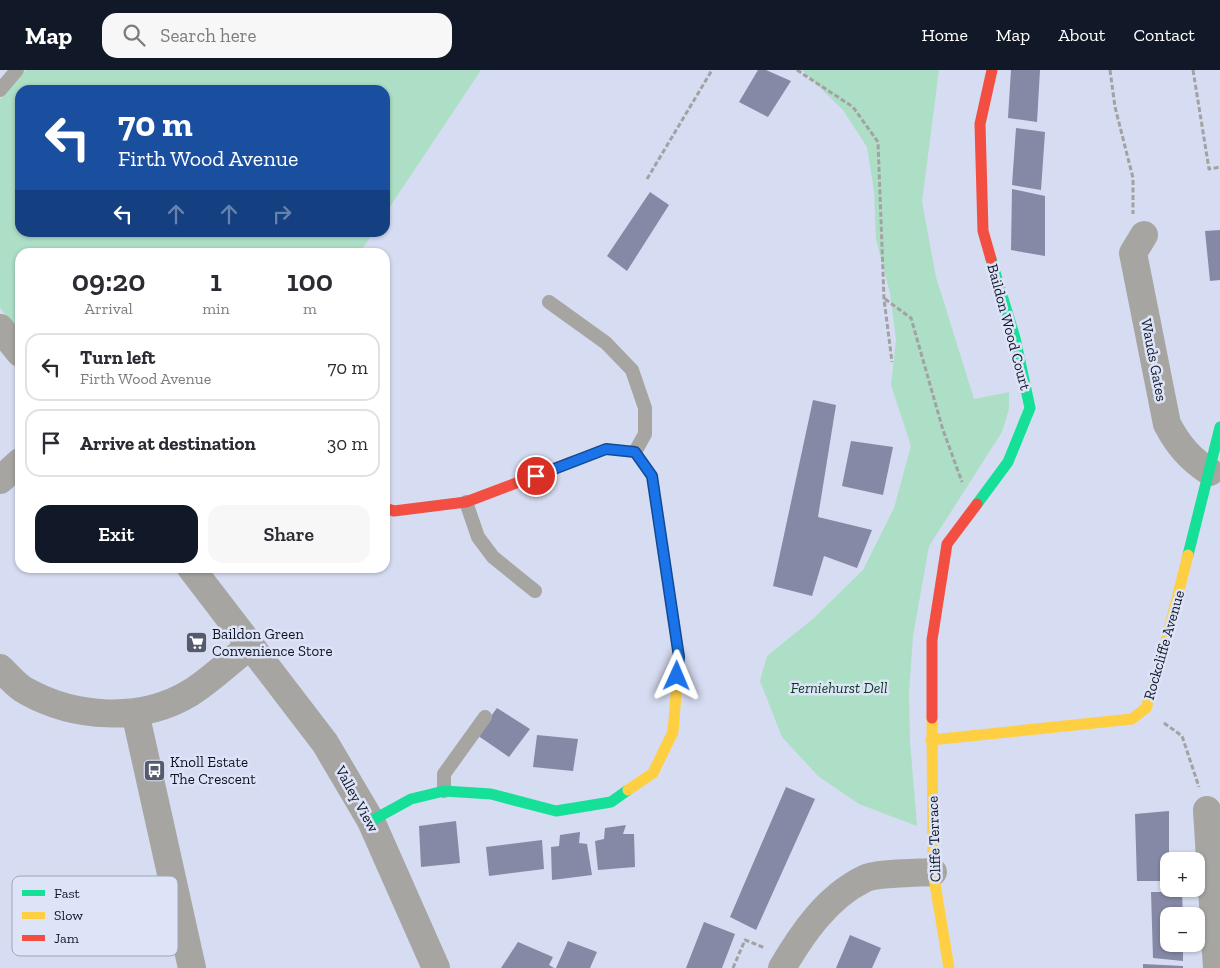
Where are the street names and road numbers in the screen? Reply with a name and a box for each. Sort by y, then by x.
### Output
street label: Baildon Wood Court [983,262,1035,393]
street label: Wauds Gates [1137,317,1171,403]
street label: Rockcliffe Avenue [1140,588,1188,702]
street label: Valley View [331,762,383,836]
street label: Cliffe Terrace [923,796,945,882]

